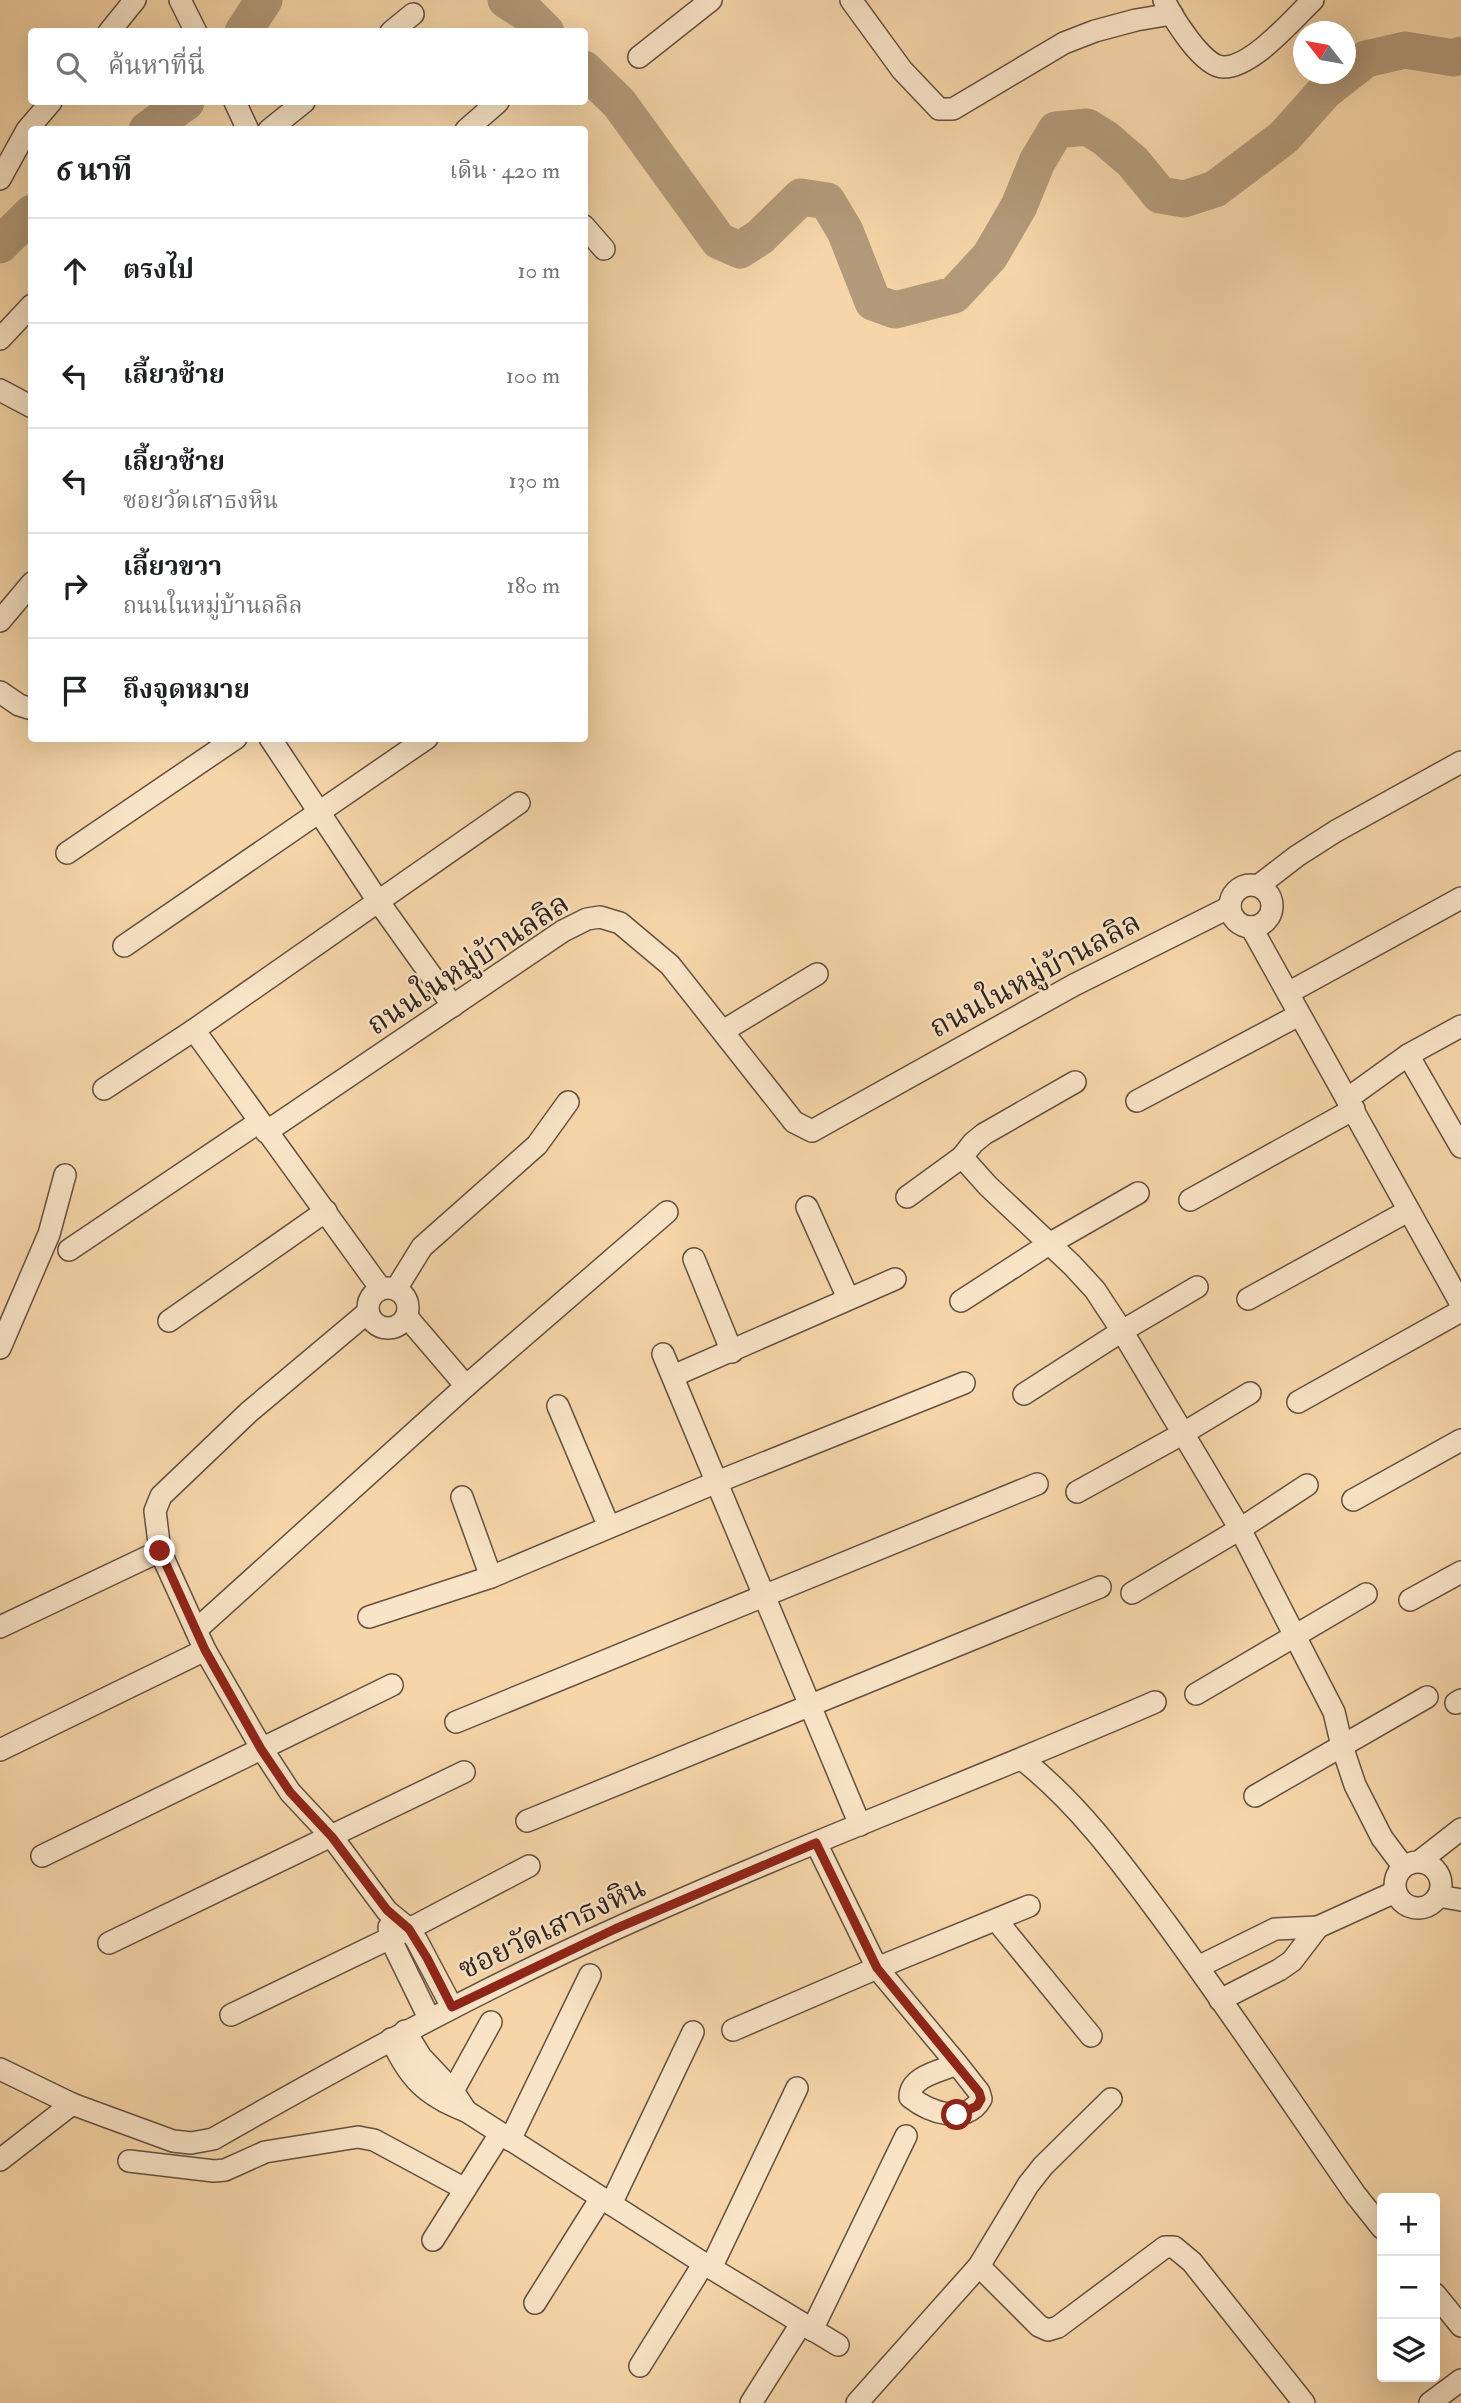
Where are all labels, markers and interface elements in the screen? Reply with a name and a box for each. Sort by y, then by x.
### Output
north arrow [1293,21,1356,84]
search box [28,28,588,105]
icon: search [52,48,90,86]
text: ค้นหาที่นี่ [108,50,205,82]
text: 6 นาที [56,152,132,189]
text: เดิน · 420 m [450,156,560,185]
icon: ahead [56,252,94,290]
text: ตรงไป [123,254,194,286]
text: 10 m [517,256,560,285]
icon: left [56,357,94,395]
text: เลี้ยวซ้าย [123,359,225,391]
text: 100 m [506,361,560,390]
text: เลี้ยวซ้าย [123,446,225,478]
icon: left [56,462,94,500]
text: 130 m [508,466,560,495]
text: ซอยวัดเสาธงหิน [123,486,278,515]
text: เลี้ยวขวา [123,551,222,583]
icon: right [56,567,94,605]
text: 180 m [507,571,560,600]
text: ถนนในหมู่บ้านลลิล [123,591,303,620]
icon: arrive [56,672,94,710]
text: ถึงจุดหมาย [123,674,250,706]
street label: ถนนในหมู่บ้านลลิล [358,882,577,1044]
street label: ถนนในหมู่บ้านลลิล [922,901,1148,1047]
route end [144,1535,175,1566]
street label: ซอยวัดเสาธงหิน [452,1868,652,1988]
route start [941,2099,972,2130]
map controls [1377,2193,1440,2382]
button: + [1377,2193,1440,2256]
button: − [1377,2256,1440,2319]
button: layers [1377,2319,1440,2382]

